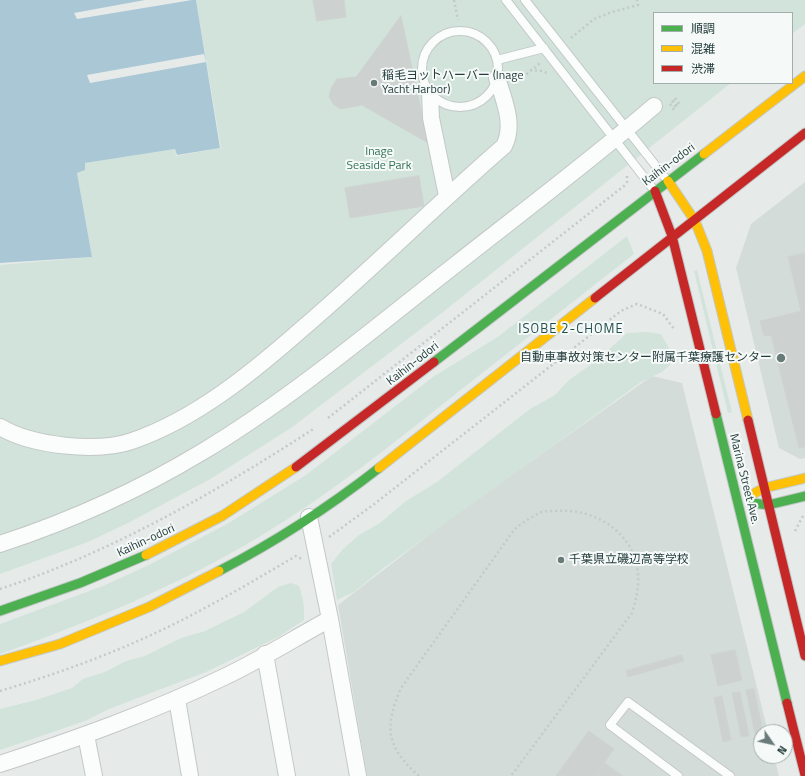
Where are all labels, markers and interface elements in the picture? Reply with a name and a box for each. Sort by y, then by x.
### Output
legend [653,12,793,84]
text: 順調 [691,19,715,38]
text: 混雑 [691,39,715,58]
text: 渋滞 [691,59,715,78]
place label: 稲毛ヨットハーバー (Inage Yacht Harbor) [382,69,523,97]
marker: 稲毛ヨットハーバー (Inage Yacht Harbor) [369,78,379,88]
street label: Kaihin-odori [640,141,698,189]
park label: Inage Seaside Park [347,145,411,173]
district label: ISOBE 2-CHOME [518,322,624,338]
street label: Kaihin-odori [384,339,442,389]
place label: 自動車事故対策センター附属千葉療護センター [520,351,772,365]
marker: 自動車事故対策センター附属千葉療護センター [775,352,787,364]
street label: Marina Street Ave. [726,432,762,526]
street label: Kaihin-odori [115,521,177,561]
place label: 千葉県立磯辺高等学校 [569,553,689,567]
marker: 千葉県立磯辺高等学校 [556,555,566,565]
north arrow [753,724,793,764]
text: N [773,743,791,758]

